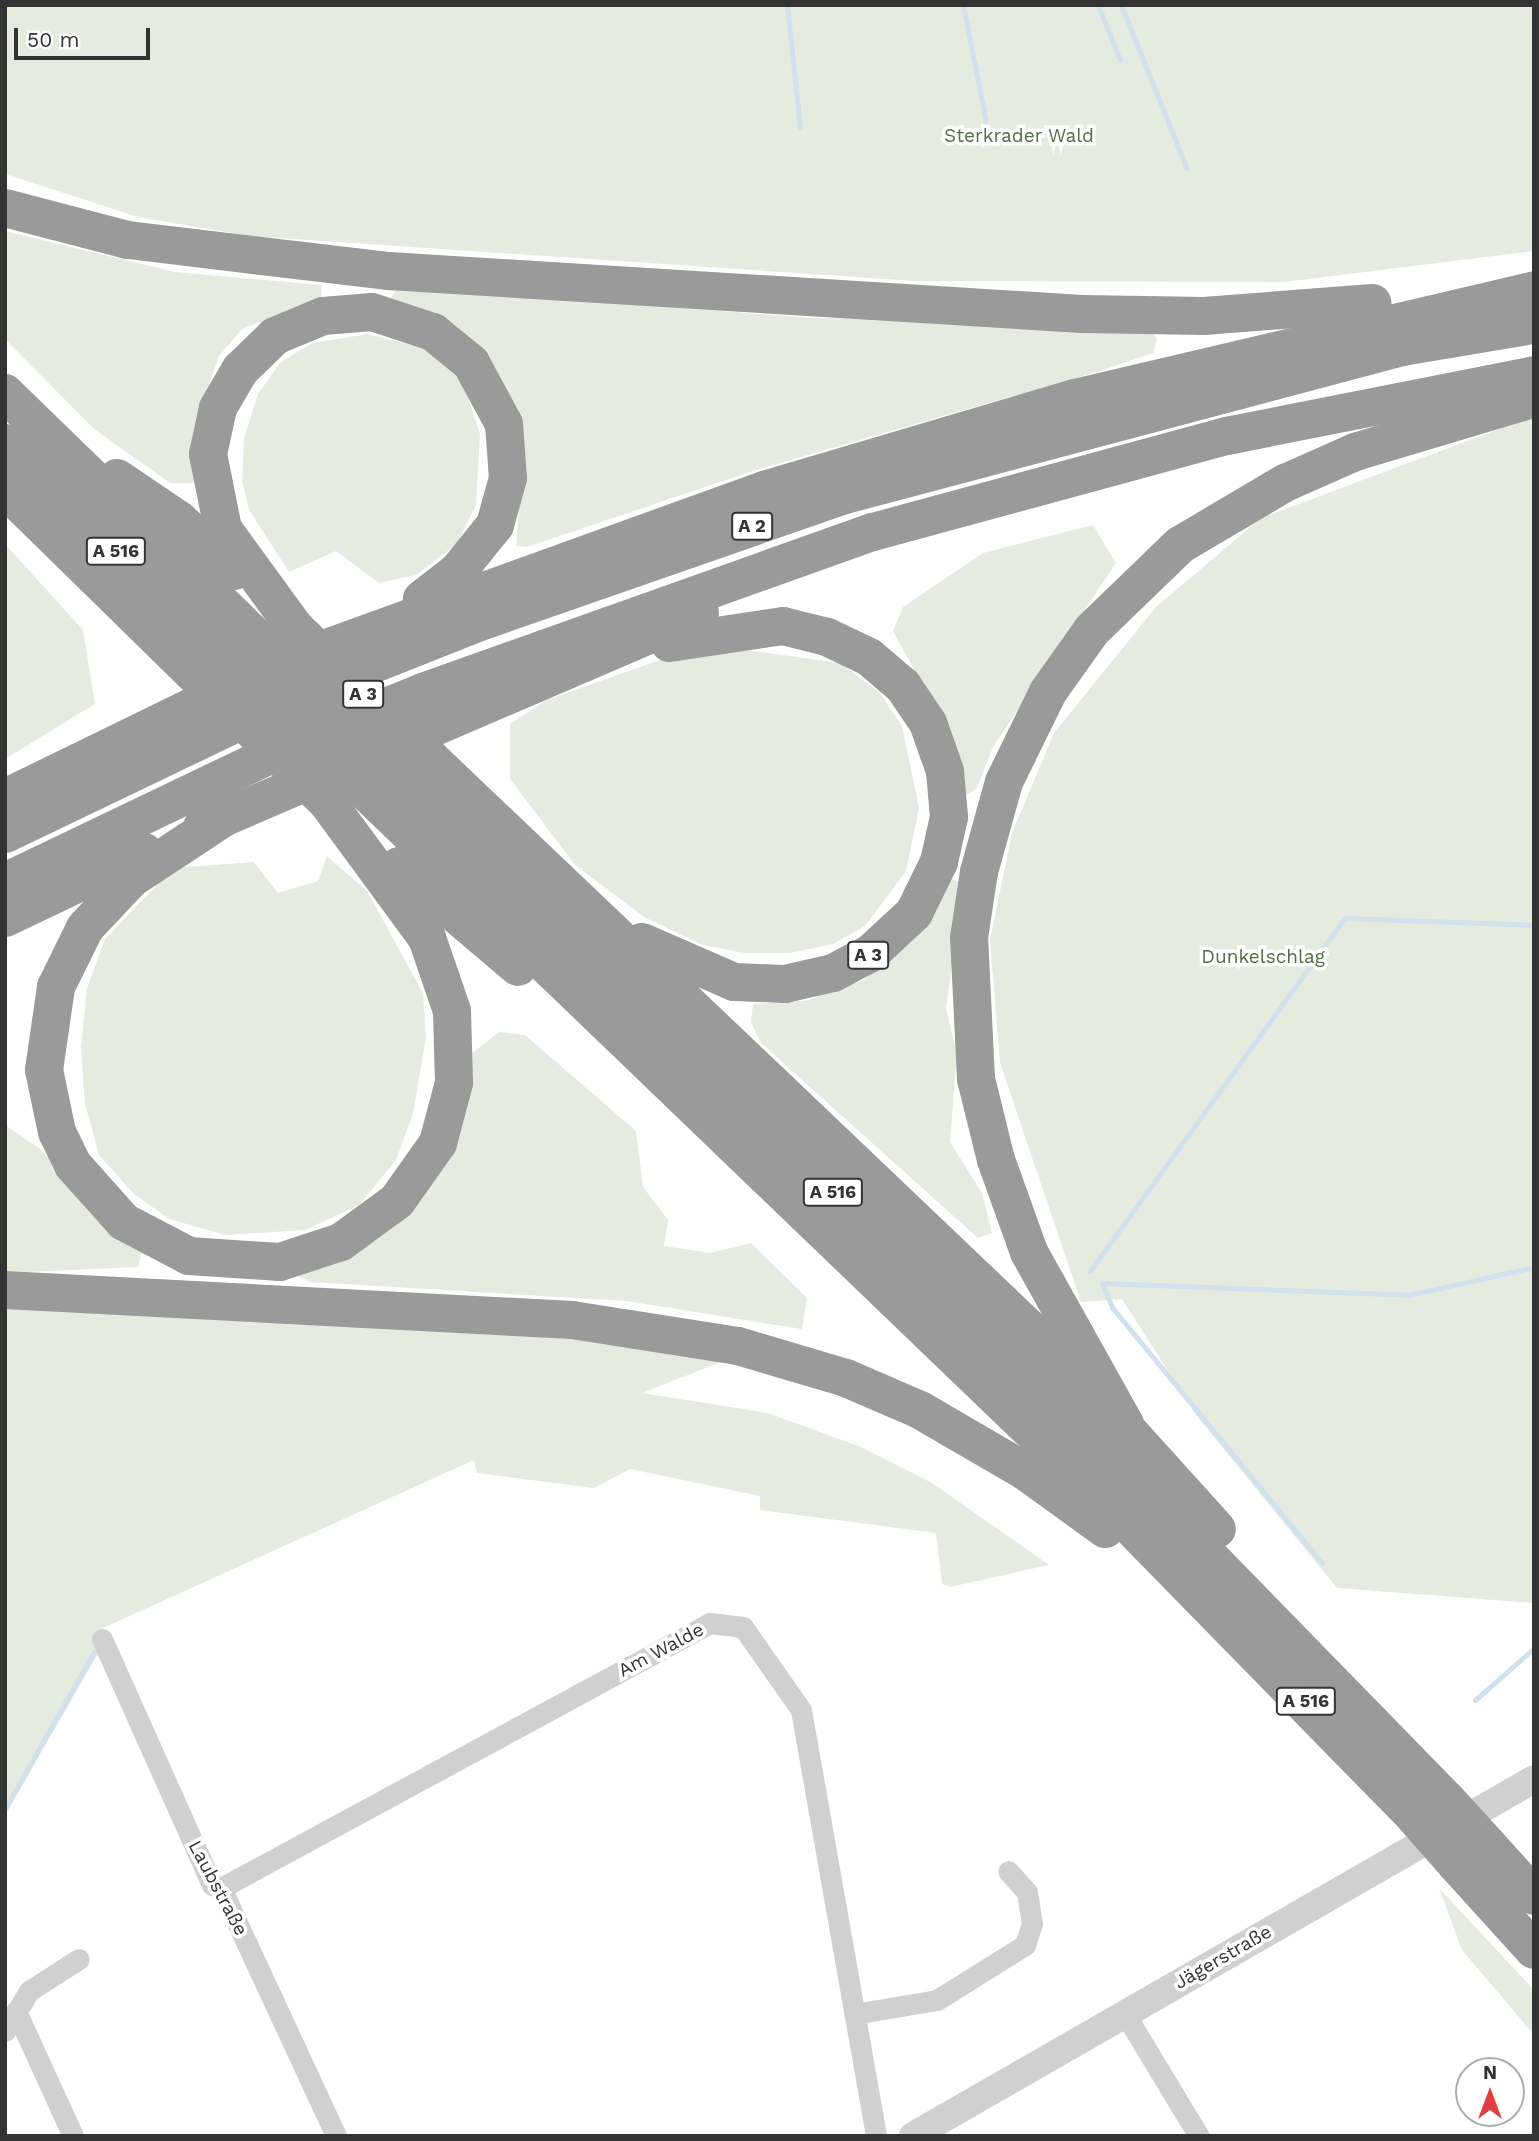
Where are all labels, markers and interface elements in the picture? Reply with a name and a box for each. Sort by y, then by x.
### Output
scale bar [18,14,154,58]
text: 50 m [27,27,79,52]
park label: Sterkrader Wald [944,125,1094,147]
road number: A 2 [729,512,775,540]
road number: A 516 [85,536,148,566]
road number: A 3 [340,680,386,708]
road number: A 3 [845,940,891,970]
park label: Dunkelschlag [1201,946,1325,968]
road number: A 516 [802,1177,864,1206]
street label: Am Walde [614,1618,708,1682]
road number: A 516 [1274,1686,1338,1716]
street label: Laubstraße [183,1836,253,1940]
street label: Jägerstraße [1170,1920,1276,1994]
north arrow [1455,2057,1525,2127]
text: N [1483,2061,1497,2084]

